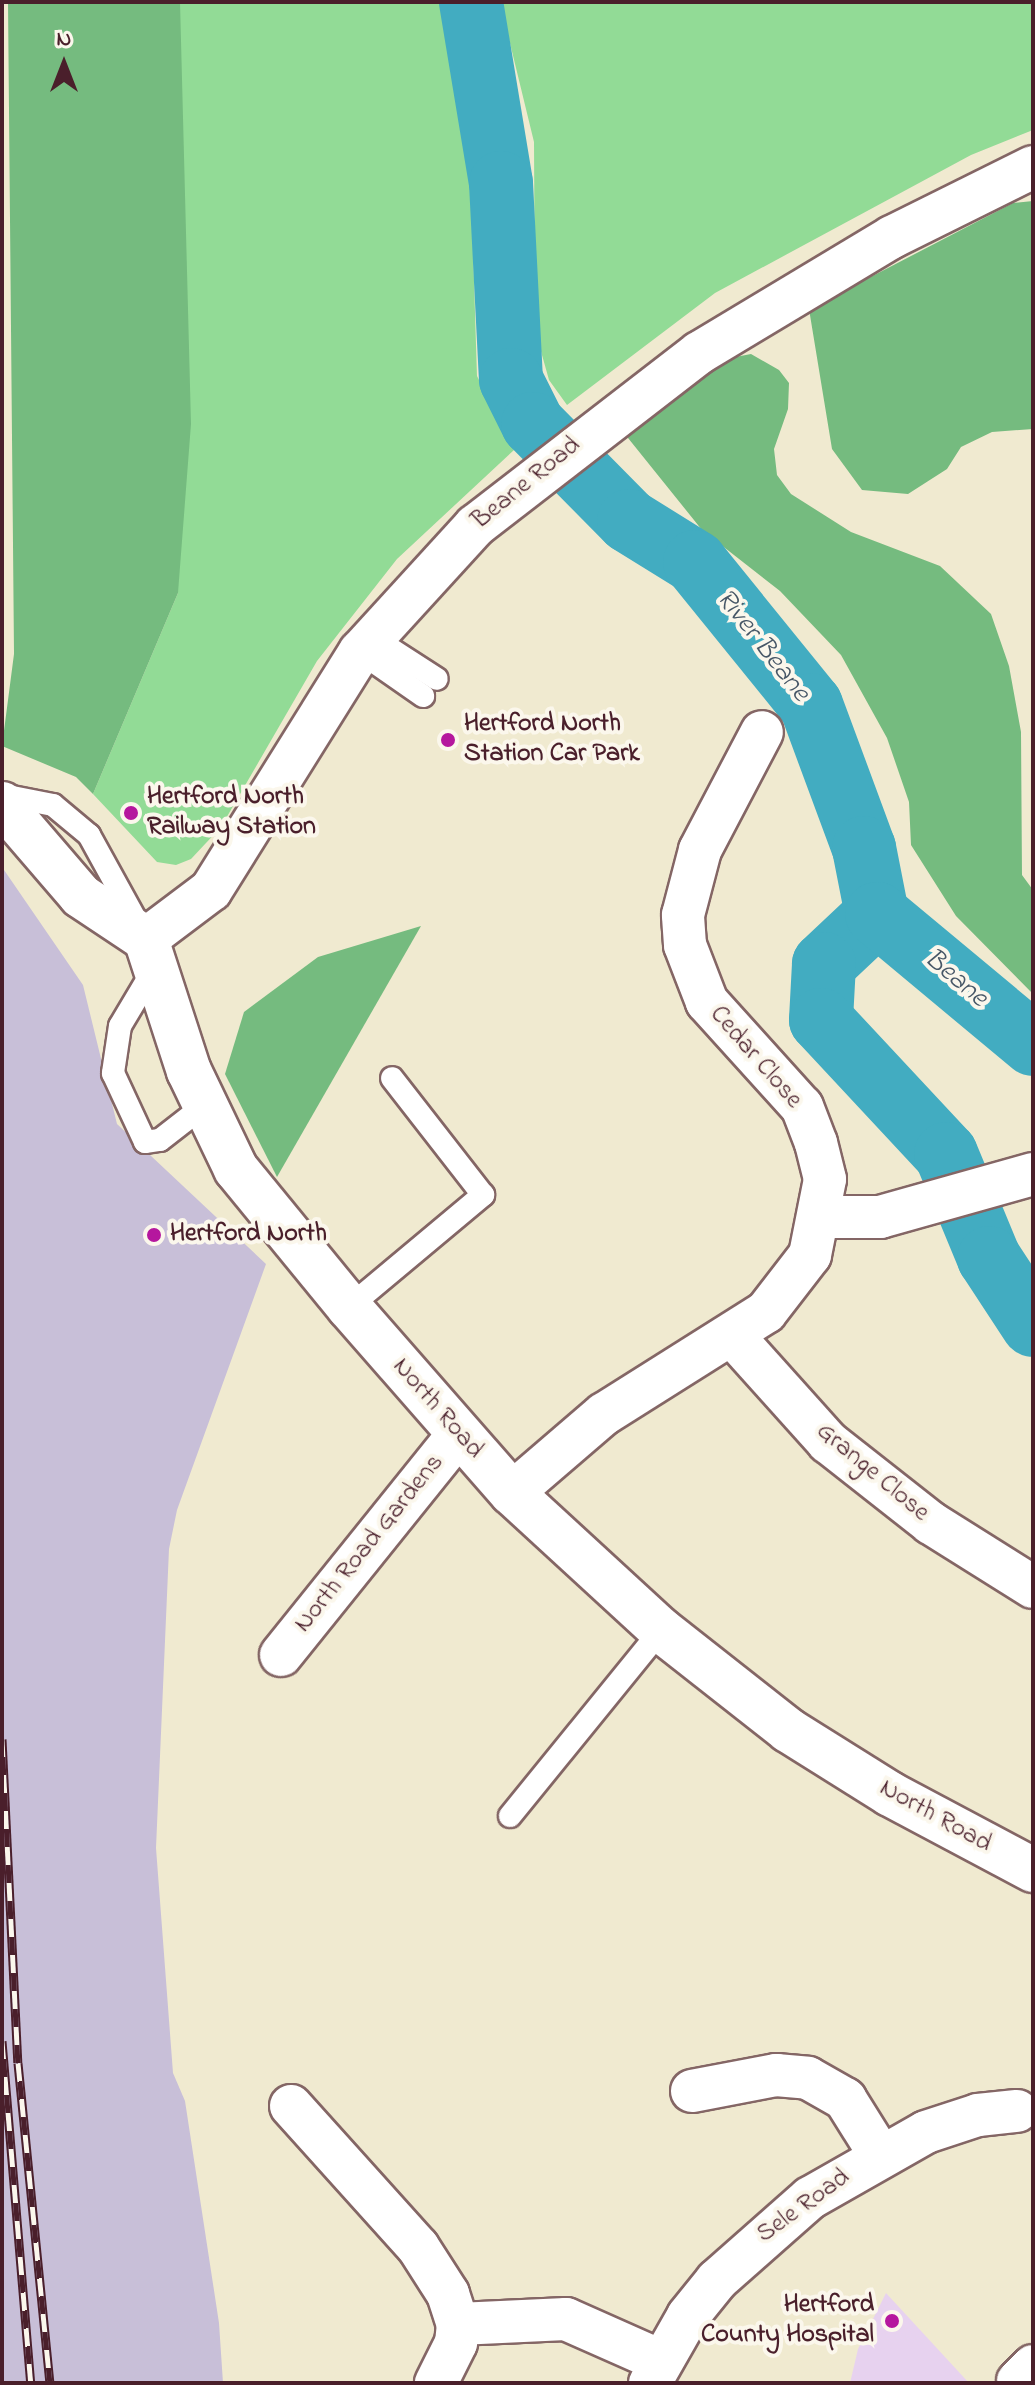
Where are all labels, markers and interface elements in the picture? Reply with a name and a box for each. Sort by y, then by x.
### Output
north arrow [24,24,104,104]
text: N [57,24,71,56]
street label: Beane Road [466,431,588,537]
water label: River Beane [708,583,816,709]
place label: Hertford North Station Car Park [464,709,640,770]
marker: Hertford North Station Car Park [439,731,457,749]
place label: Hertford North Railway Station [147,782,316,844]
marker: Hertford North Railway Station [122,804,140,822]
water label: Beane [916,943,994,1015]
street label: Cedar Close [702,1000,808,1116]
place label: Hertford North [170,1219,327,1251]
marker: Hertford North [145,1226,163,1244]
street label: North Road [385,1352,489,1466]
street label: Grange Close [809,1417,935,1529]
street label: North Road Gardens [289,1449,451,1639]
street label: North Road [874,1773,996,1861]
street label: Sele Road [751,2163,857,2251]
place label: Hertford County Hospital [701,2290,874,2352]
marker: Hertford County Hospital [881,2310,903,2332]

